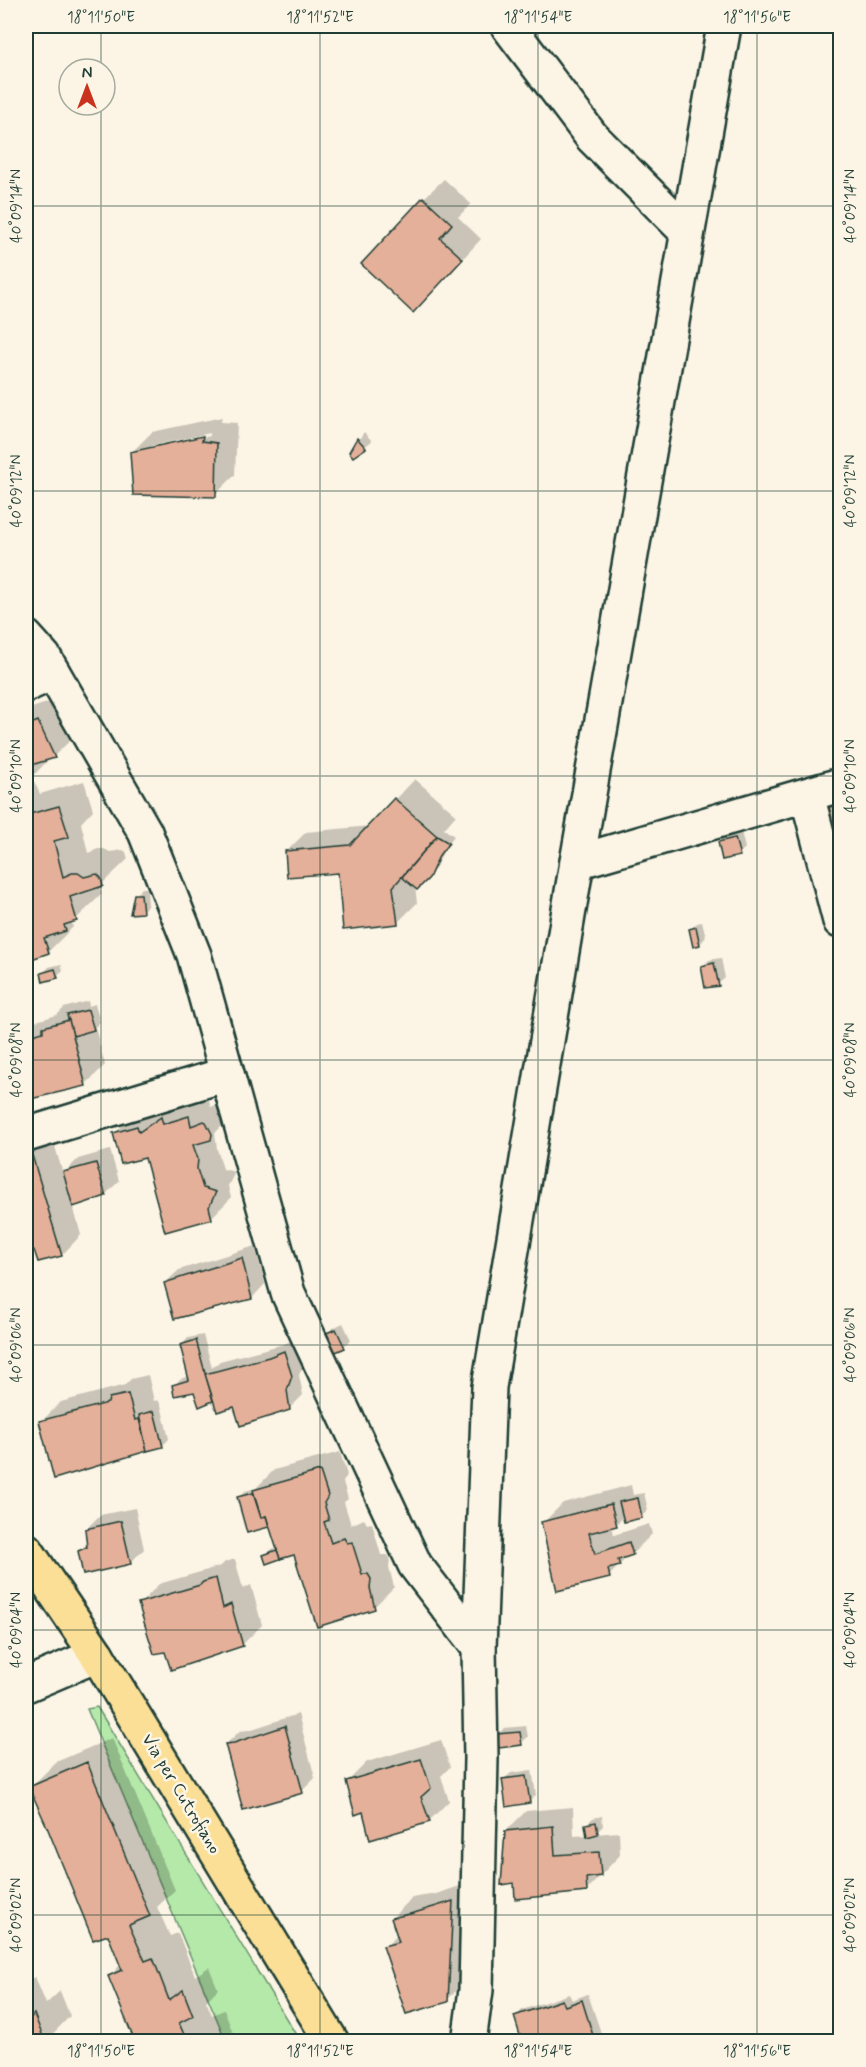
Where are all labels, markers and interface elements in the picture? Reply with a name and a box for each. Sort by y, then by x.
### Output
text: 18°11'50"E [67,8,135,28]
text: 18°11'52"E [286,8,354,28]
text: 18°11'54"E [504,8,573,28]
text: 18°11'56"E [723,8,791,28]
north arrow [57,57,117,117]
text: N [82,63,92,84]
text: 40°09'14"N [7,169,27,243]
text: 40°09'14"N [841,169,861,243]
text: 40°09'12"N [7,455,27,527]
text: 40°09'12"N [841,455,861,527]
text: 40°09'10"N [7,739,27,813]
text: 40°09'10"N [841,739,861,813]
text: 40°09'08"N [7,1023,27,1097]
text: 40°09'08"N [841,1023,861,1097]
text: 40°09'06"N [7,1307,27,1383]
text: 40°09'06"N [841,1307,861,1383]
text: 40°09'04"N [7,1592,27,1668]
text: 40°09'04"N [841,1592,861,1668]
street label: Via per Cutrofiano [136,1729,226,1859]
text: 40°09'02"N [7,1878,27,1952]
text: 40°09'02"N [841,1878,861,1952]
text: 18°11'50"E [67,2042,135,2062]
text: 18°11'52"E [286,2042,354,2062]
text: 18°11'54"E [504,2042,573,2062]
text: 18°11'56"E [723,2042,791,2062]

